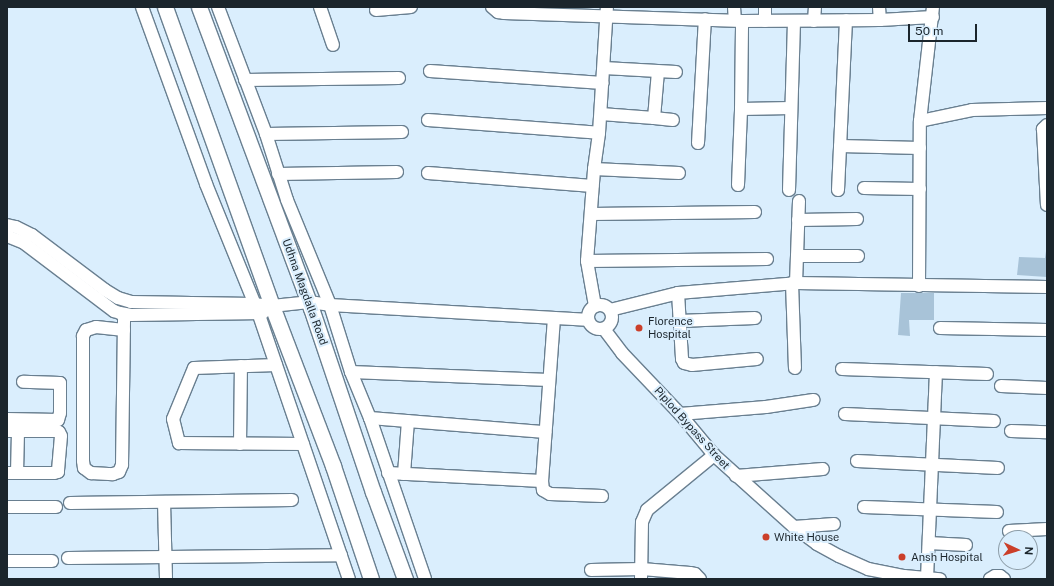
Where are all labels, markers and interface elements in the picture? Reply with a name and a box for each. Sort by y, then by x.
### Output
scale bar [910,16,979,42]
text: 50 m [915,24,943,38]
street label: Udhna Magdalla Road [280,237,330,347]
place label: Florence Hospital [648,315,693,341]
marker: Florence Hospital [633,322,645,334]
street label: Piplod Bypass Street [651,384,733,472]
place label: White House [774,530,839,544]
north arrow [998,530,1038,570]
marker: White House [761,532,771,542]
text: N [1023,546,1035,555]
place label: Ansh Hospital [911,550,983,564]
marker: Ansh Hospital [896,551,908,563]

